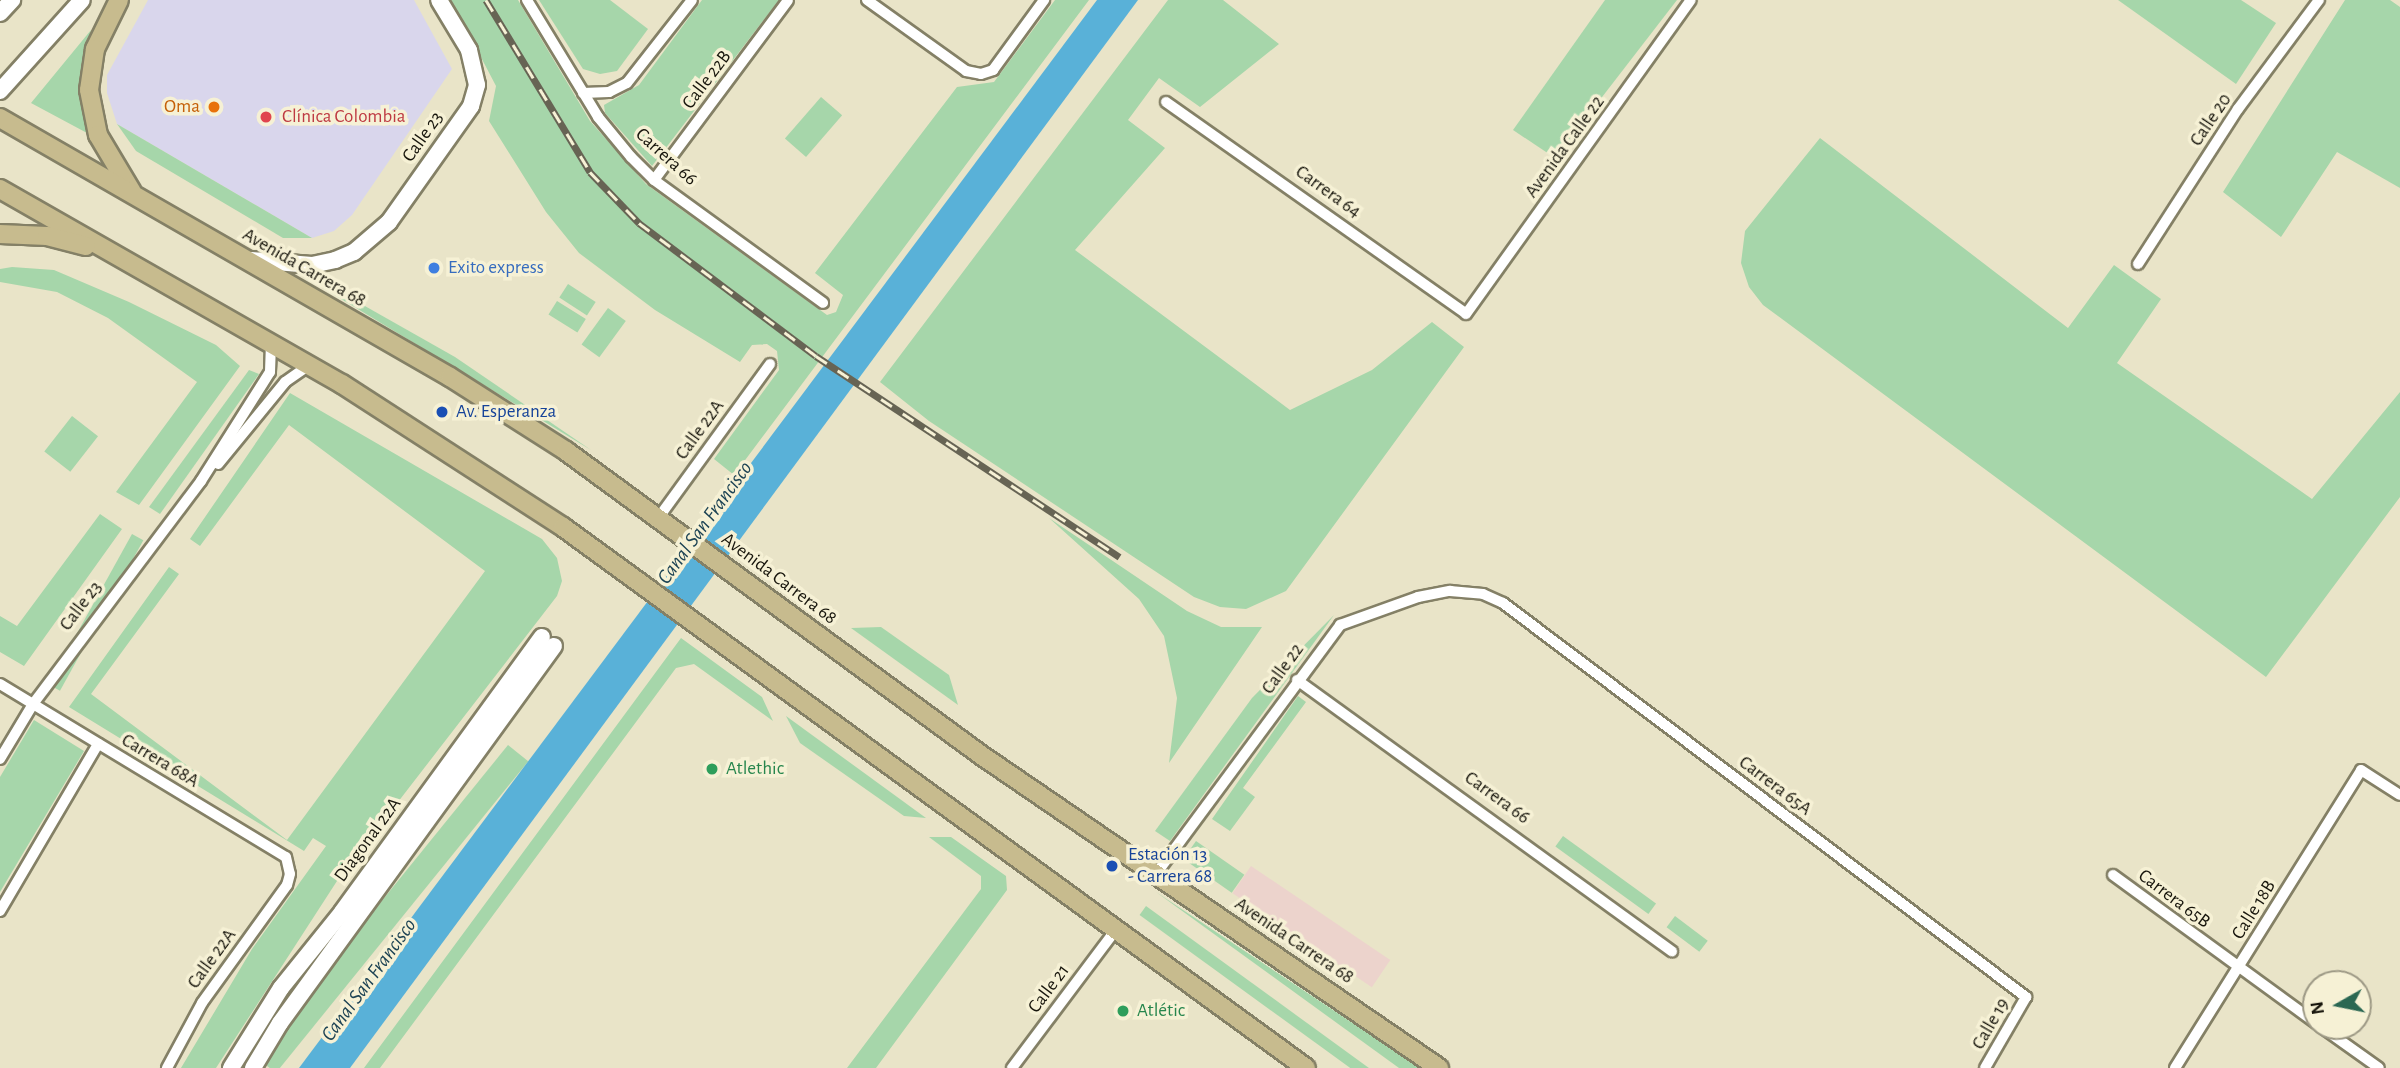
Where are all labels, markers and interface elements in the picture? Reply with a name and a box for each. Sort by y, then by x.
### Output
street label: Calle 22B [678,46,736,114]
street label: Calle 20 [2185,89,2237,151]
street label: Avenida Calle 22 [1520,92,1610,202]
place label: Oma [164,96,200,118]
marker: Oma [206,99,222,115]
place label: Clínica Colombia [282,106,406,128]
marker: Clínica Colombia [256,107,276,127]
street label: Calle 23 [397,107,449,167]
street label: Carrera 66 [630,123,702,191]
street label: Carrera 64 [1291,161,1365,223]
street label: Avenida Carrera 68 [238,223,370,313]
place label: Exito express [448,257,544,279]
marker: Exito express [426,260,442,276]
street label: Calle 22A [671,396,729,464]
place label: Av. Esperanza [456,401,556,423]
marker: Av. Esperanza [434,404,450,420]
water label: Canal San Francisco [652,457,758,589]
street label: Avenida Carrera 68 [717,528,841,630]
street label: Calle 23 [55,577,107,635]
street label: Calle 22 [1257,639,1309,699]
street label: Carrera 68A [117,729,203,793]
street label: Carrera 65A [1734,751,1816,821]
place label: Atlethic [726,758,784,780]
marker: Atlethic [704,761,720,777]
street label: Carrera 66 [1460,767,1534,829]
street label: Diagonal 22A [330,793,406,887]
place label: Estación 13 - Carrera 68 [1128,844,1212,888]
marker: Estación 13 - Carrera 68 [1102,856,1122,876]
street label: Carrera 65B [2133,864,2215,934]
street label: Calle 18B [2227,876,2281,944]
street label: Avenida Carrera 68 [1230,893,1358,989]
water label: Canal San Francisco [316,914,422,1046]
street label: Calle 22A [183,925,241,993]
street label: Calle 21 [1023,960,1075,1018]
north arrow [2302,970,2372,1040]
street label: Calle 19 [1967,994,2015,1054]
place label: Atlétic [1137,1000,1185,1022]
text: N [2307,1000,2328,1016]
marker: Atlétic [1115,1003,1131,1019]

